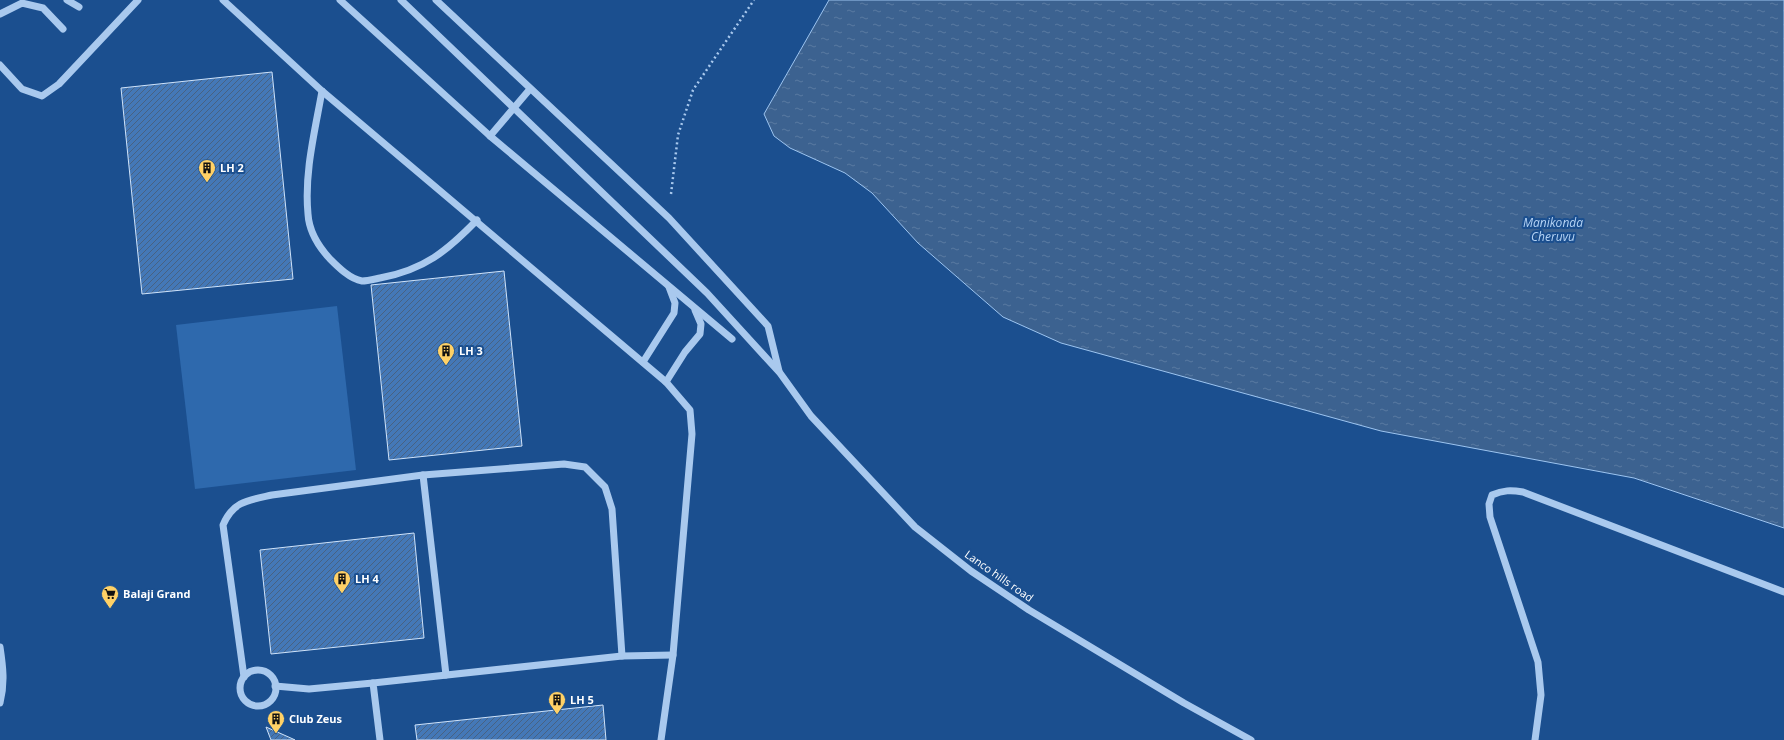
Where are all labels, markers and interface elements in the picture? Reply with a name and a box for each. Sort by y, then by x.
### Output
building icon: LH 2 [197,158,217,183]
place label: LH 2 [220,160,244,175]
water label: Manikonda Cheruvu [1523,214,1583,245]
building icon: LH 3 [436,341,456,366]
place label: LH 3 [459,343,483,358]
street label: Lanco hills road [962,546,1037,605]
building icon: LH 4 [332,569,352,594]
place label: LH 4 [355,571,379,586]
supermarket icon: Balaji Grand [100,584,120,609]
place label: Balaji Grand [123,586,190,601]
building icon: LH 5 [547,690,567,715]
place label: LH 5 [570,692,594,707]
building icon: Club Zeus [266,709,286,734]
place label: Club Zeus [289,711,343,726]

